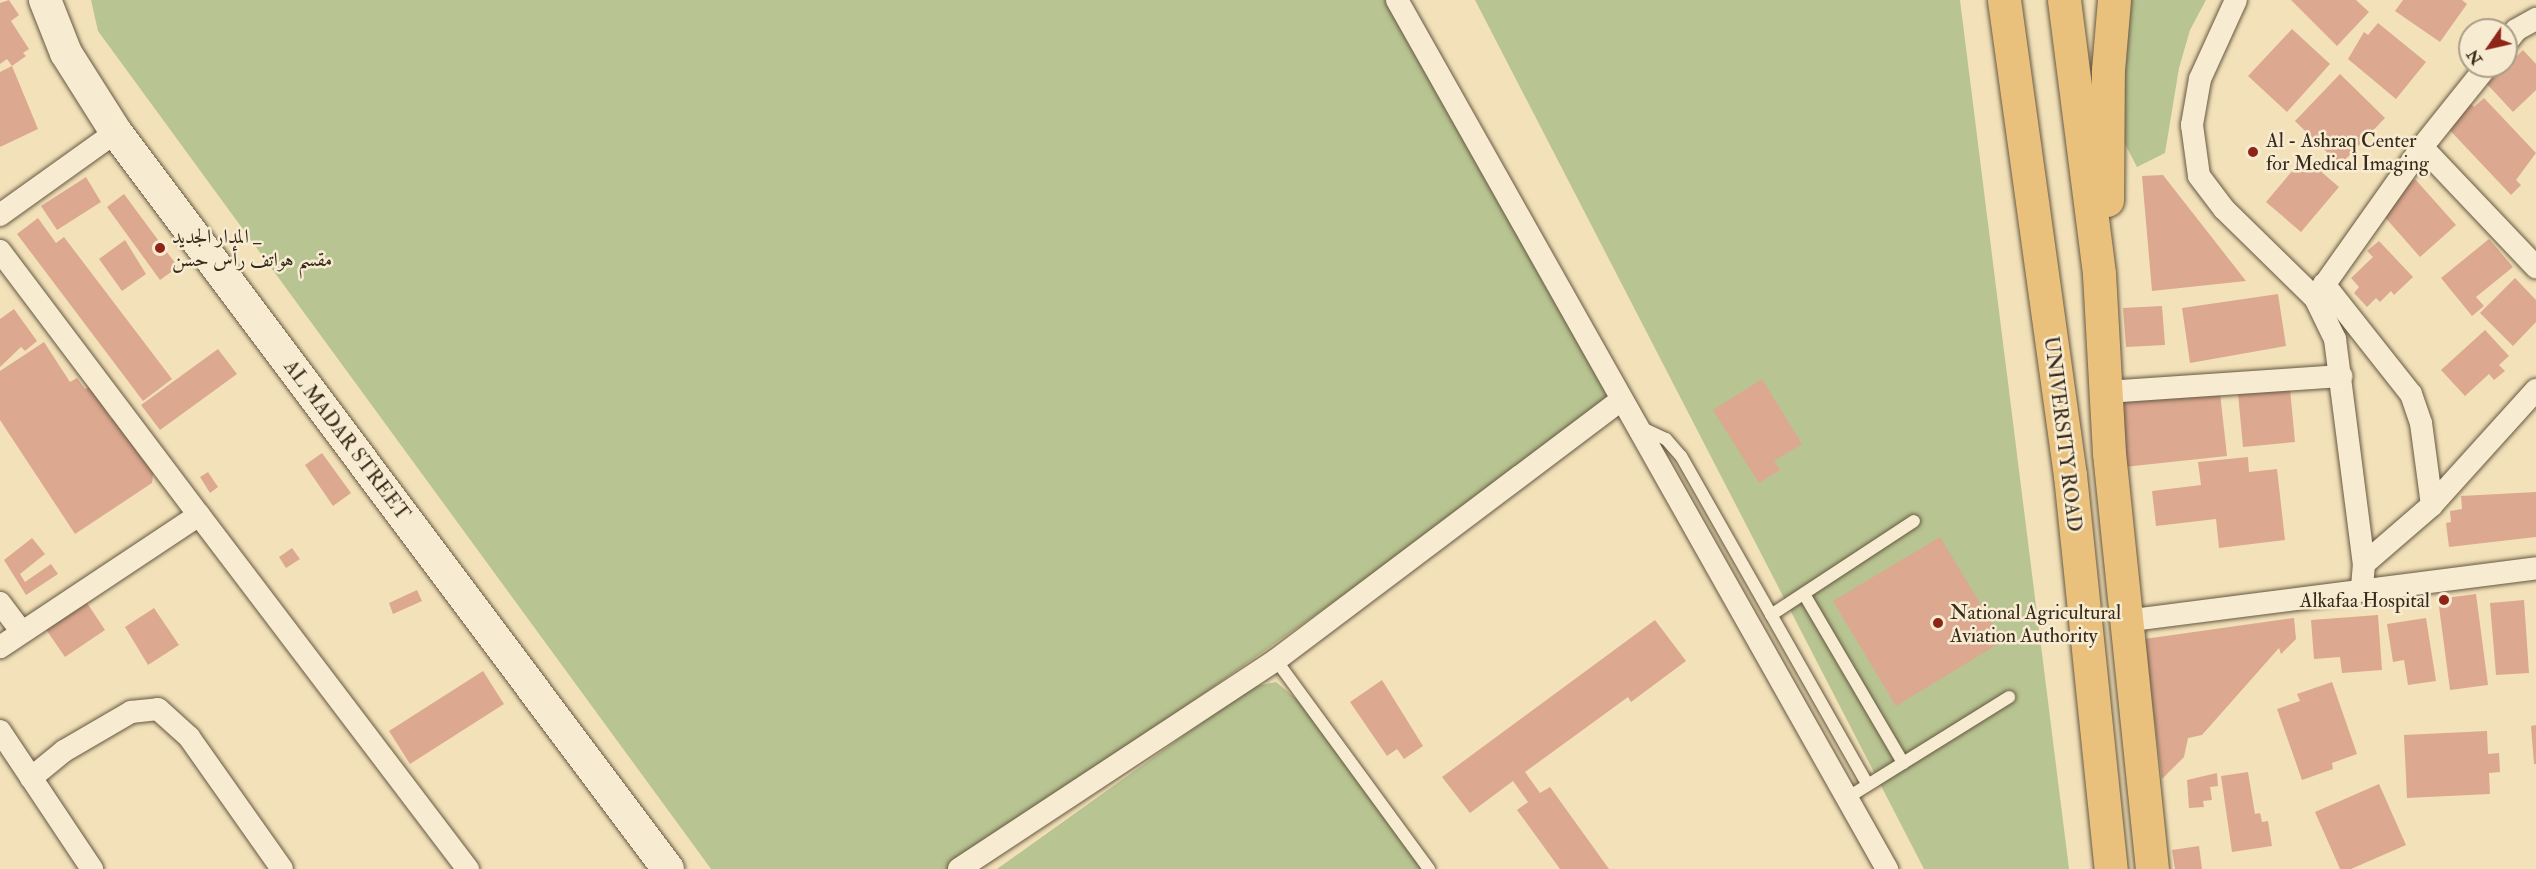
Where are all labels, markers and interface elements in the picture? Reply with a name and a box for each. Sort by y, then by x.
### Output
north arrow [2458,18,2518,78]
text: N [2462,45,2487,68]
place label: Al - Ashraq Center for Medical Imaging [2266,128,2429,175]
marker: Al - Ashraq Center for Medical Imaging [2244,143,2262,161]
place label: المدار الجديد _ مقسم هواتف رأس حسن [172,225,332,272]
marker: المدار الجديد _ مقسم هواتف رأس حسن [153,241,167,255]
street label: UNIVERSITY ROAD [2039,335,2087,533]
street label: AL MADAR STREET [279,355,415,525]
place label: Alkafaa Hospital [2300,588,2430,612]
marker: Alkafaa Hospital [2435,591,2453,609]
place label: National Agricultural Aviation Authority [1950,600,2121,647]
marker: National Agricultural Aviation Authority [1931,616,1945,630]

